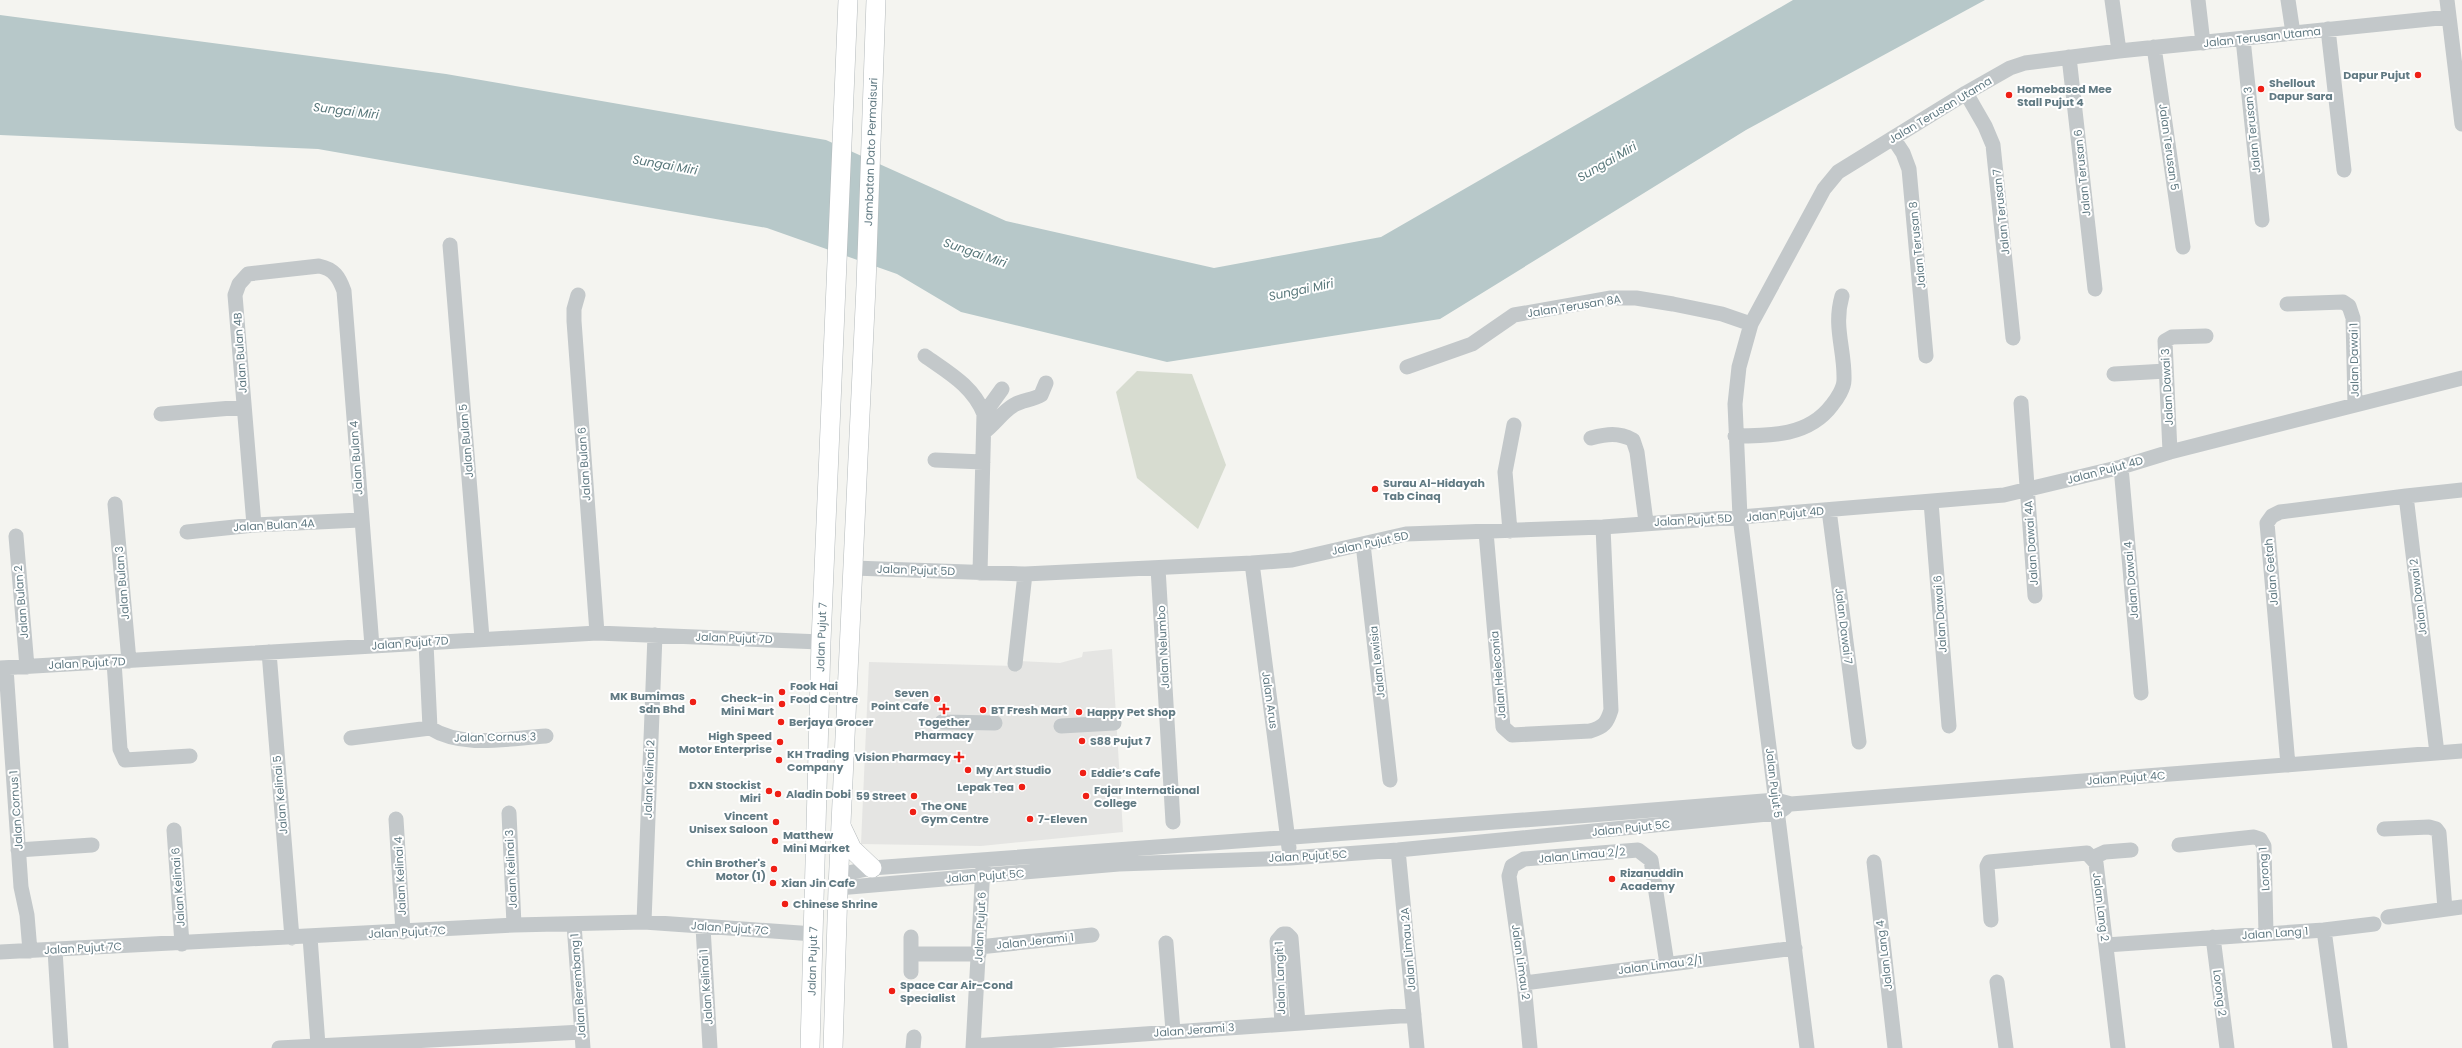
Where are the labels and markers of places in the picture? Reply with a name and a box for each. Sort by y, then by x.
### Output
place label: Dapur Pujut [2343,67,2411,83]
marker: Dapur Pujut [2413,70,2423,80]
place label: Shellout Dapur Sara [2269,75,2333,104]
place label: Homebased Mee Stall Pujut 4 [2017,81,2112,110]
marker: Shellout Dapur Sara [2256,84,2266,94]
marker: Homebased Mee Stall Pujut 4 [2004,90,2014,100]
place label: Surau Al-Hidayah Tab Cinaq [1383,475,1485,504]
marker: Surau Al-Hidayah Tab Cinaq [1370,484,1380,494]
place label: Fook Hai Food Centre [790,678,859,707]
place label: Seven Point Cafe [871,685,929,714]
marker: Fook Hai Food Centre [777,687,787,697]
place label: MK Bumimas Sdn Bhd [610,688,685,717]
place label: Check-in Mini Mart [721,690,775,719]
marker: Seven Point Cafe [932,694,942,704]
marker: MK Bumimas Sdn Bhd [688,697,698,707]
marker: Check-in Mini Mart [777,699,787,709]
place label: BT Fresh Mart [991,702,1068,718]
marker: Together Pharmacy [939,704,949,714]
place label: Happy Pet Shop [1087,704,1176,720]
marker: BT Fresh Mart [978,705,988,715]
marker: Happy Pet Shop [1074,707,1084,717]
place label: Berjaya Grocer [789,714,874,730]
place label: Together Pharmacy [914,714,974,743]
marker: Berjaya Grocer [776,717,786,727]
place label: High Speed Motor Enterprise [679,728,772,757]
place label: S88 Pujut 7 [1090,733,1151,749]
marker: S88 Pujut 7 [1077,736,1087,746]
marker: High Speed Motor Enterprise [775,737,785,747]
place label: KH Trading Company [787,746,849,775]
place label: Vision Pharmacy [854,749,951,765]
marker: Vision Pharmacy [954,752,964,762]
marker: KH Trading Company [774,755,784,765]
place label: My Art Studio [976,762,1051,778]
marker: My Art Studio [963,765,973,775]
place label: Eddie’s Cafe [1091,765,1161,781]
marker: Eddie’s Cafe [1078,768,1088,778]
place label: DXN Stockist Miri [689,777,762,806]
place label: Lepak Tea [957,779,1014,795]
marker: Lepak Tea [1017,782,1027,792]
place label: Fajar International College [1094,782,1200,811]
marker: DXN Stockist Miri [764,786,774,796]
place label: Aladin Dobi [786,786,851,802]
place label: 59 Street [856,788,907,804]
marker: Aladin Dobi [773,789,783,799]
marker: 59 Street [909,791,919,801]
marker: Fajar International College [1081,791,1091,801]
place label: The ONE Gym Centre [921,798,989,827]
marker: The ONE Gym Centre [908,807,918,817]
place label: Vincent Unisex Saloon [689,808,769,837]
place label: 7-Eleven [1038,811,1087,827]
marker: 7-Eleven [1025,814,1035,824]
marker: Vincent Unisex Saloon [771,817,781,827]
place label: Matthew Mini Market [783,827,850,856]
marker: Matthew Mini Market [770,836,780,846]
place label: Chin Brother's Motor (1) [686,855,766,884]
marker: Chin Brother's Motor (1) [769,864,779,874]
place label: Rizanuddin Academy [1620,865,1684,894]
marker: Rizanuddin Academy [1607,874,1617,884]
place label: Xian Jin Cafe [781,875,855,891]
marker: Xian Jin Cafe [768,878,778,888]
place label: Chinese Shrine [793,896,878,912]
marker: Chinese Shrine [780,899,790,909]
place label: Space Car Air-Cond Specialist [900,977,1013,1006]
marker: Space Car Air-Cond Specialist [887,986,897,996]

